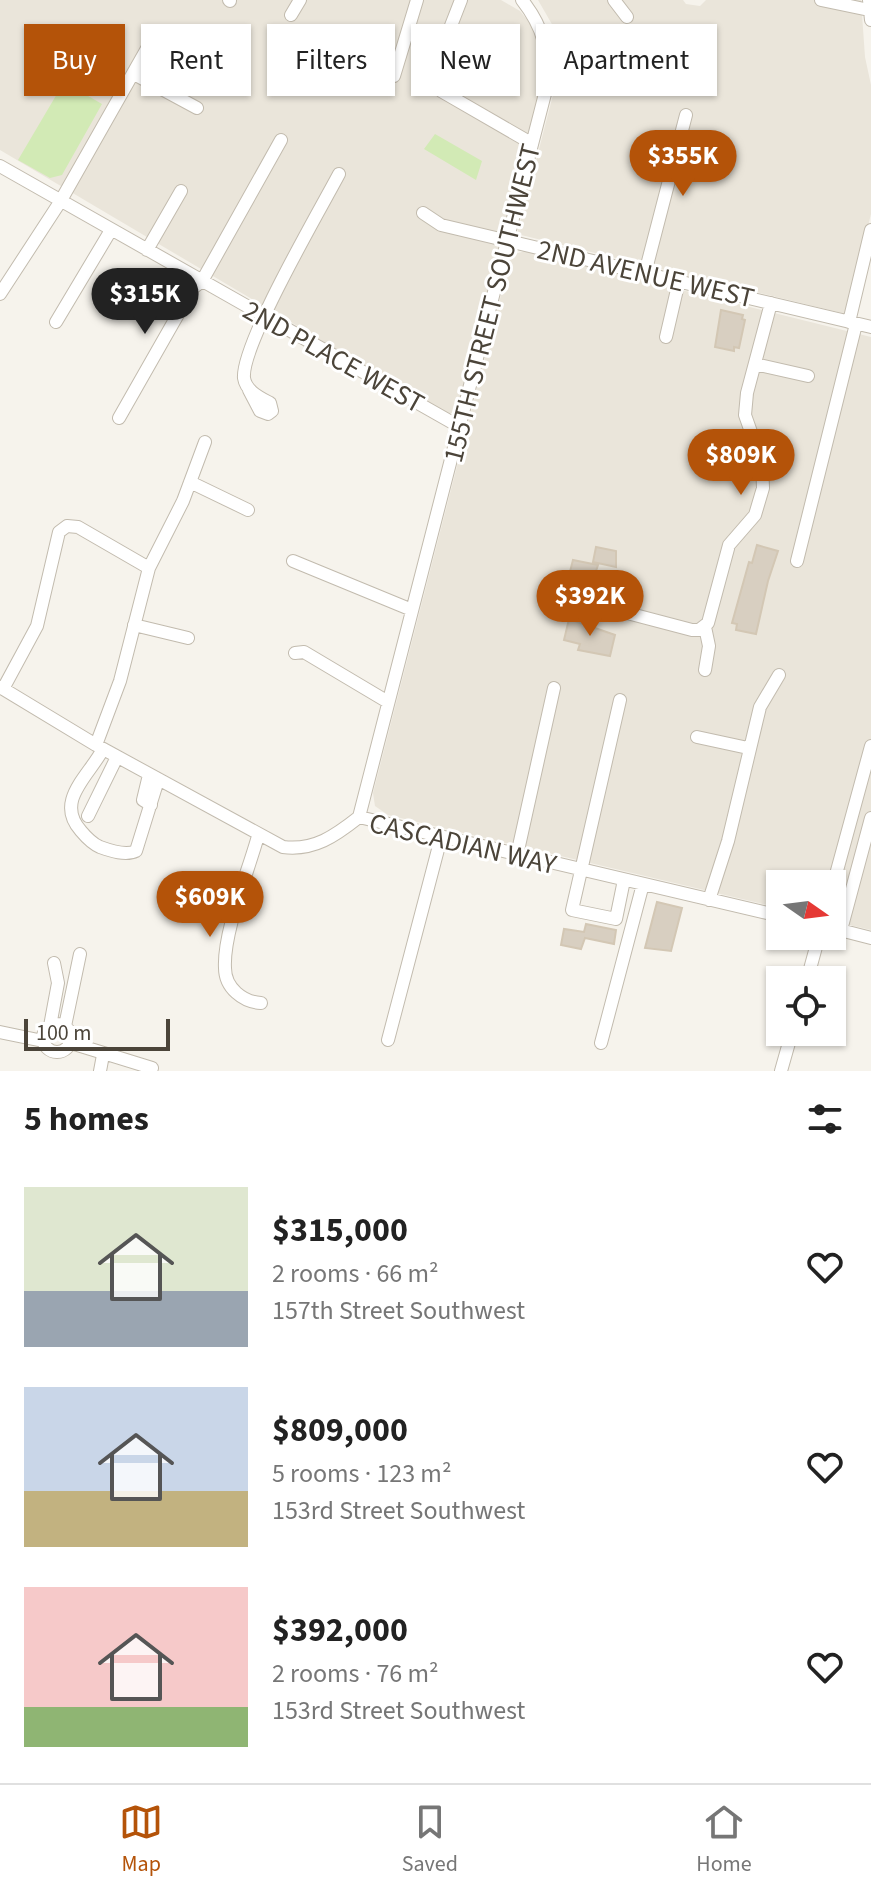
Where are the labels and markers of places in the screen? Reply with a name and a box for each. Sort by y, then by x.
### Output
pin: $355K [627,130,739,198]
pin: $315K [89,268,201,336]
pin: $809K [685,429,797,497]
pin: $392K [534,570,646,638]
pin: $609K [154,871,266,939]

